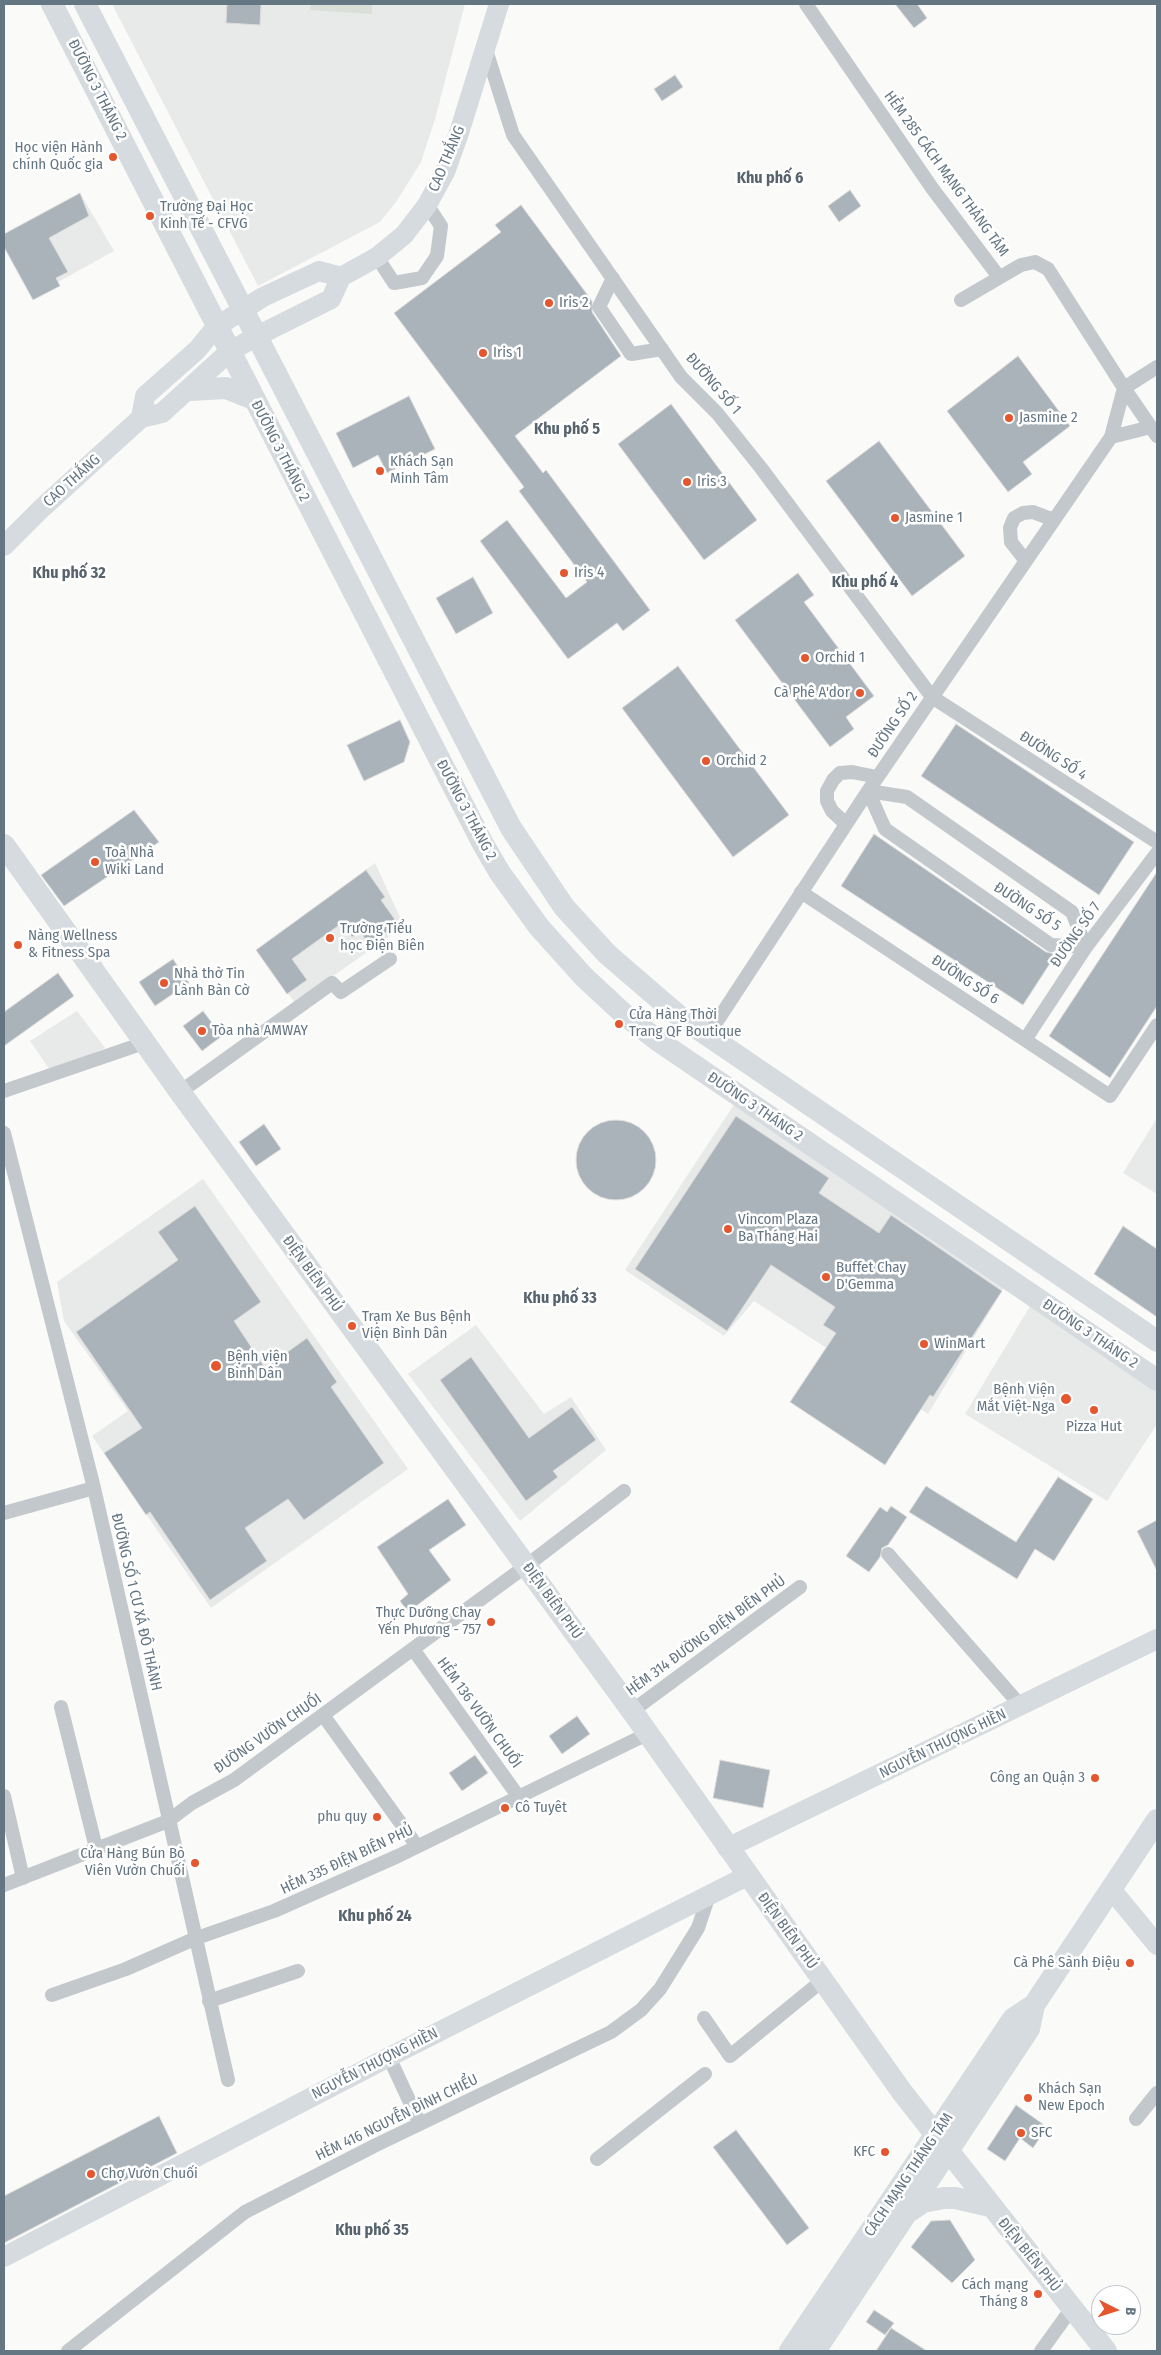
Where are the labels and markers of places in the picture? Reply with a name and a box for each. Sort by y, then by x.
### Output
place label: Học viện Hành chính Quốc gia [12,139,103,174]
marker: Học viện Hành chính Quốc gia [107,151,119,163]
place label: Trường Đại Học Kinh Tế - CFVG [160,198,253,233]
marker: Trường Đại Học Kinh Tế - CFVG [144,210,156,222]
place label: Iris 2 [559,294,588,312]
marker: Iris 2 [543,297,555,309]
place label: Iris 1 [493,344,522,362]
marker: Iris 1 [477,347,489,359]
place label: Jasmine 2 [1019,409,1078,427]
marker: Jasmine 2 [1003,412,1015,424]
place label: Khách Sạn Minh Tâm [390,453,454,488]
marker: Khách Sạn Minh Tâm [374,465,386,477]
place label: Iris 3 [697,473,727,491]
marker: Iris 3 [681,476,693,488]
place label: Jasmine 1 [905,509,963,527]
marker: Jasmine 1 [889,512,901,524]
place label: Iris 4 [574,564,604,582]
marker: Iris 4 [558,567,570,579]
place label: Orchid 1 [815,649,865,667]
marker: Orchid 1 [799,652,811,664]
place label: Cà Phê A'dor [774,684,850,702]
marker: Cà Phê A'dor [854,687,866,699]
place label: Orchid 2 [716,752,767,770]
marker: Orchid 2 [700,755,712,767]
place label: Toà Nhà Wiki Land [105,844,164,879]
marker: Toà Nhà Wiki Land [89,856,101,868]
place label: Trường Tiểu học Điện Biên [340,920,425,955]
place label: Nàng Wellness & Fitness Spa [28,927,117,962]
marker: Trường Tiểu học Điện Biên [324,932,336,944]
marker: Nàng Wellness & Fitness Spa [12,939,24,951]
place label: Nhà thờ Tin Lành Bàn Cờ [174,965,250,1000]
marker: Nhà thờ Tin Lành Bàn Cờ [158,977,170,989]
place label: Cửa Hàng Thời Trang QF Boutique [629,1006,742,1041]
marker: Cửa Hàng Thời Trang QF Boutique [613,1018,625,1030]
place label: Tòa nhà AMWAY [212,1022,308,1040]
marker: Tòa nhà AMWAY [196,1025,208,1037]
place label: Vincom Plaza Ba Tháng Hai [738,1211,818,1246]
marker: Vincom Plaza Ba Tháng Hai [722,1223,734,1235]
place label: Buffet Chay D'Gemma [836,1259,906,1294]
marker: Buffet Chay D'Gemma [820,1271,832,1283]
place label: Trạm Xe Bus Bệnh Viện Bình Dân [362,1308,471,1343]
marker: Trạm Xe Bus Bệnh Viện Bình Dân [346,1320,358,1332]
place label: WinMart [934,1335,985,1353]
marker: WinMart [918,1338,930,1350]
place label: Bệnh viện Bình Dân [227,1348,288,1383]
marker: Bệnh viện Bình Dân [209,1359,223,1373]
place label: Bệnh Viện Mắt Việt-Nga [977,1381,1055,1416]
marker: Bệnh Viện Mắt Việt-Nga [1059,1392,1073,1406]
marker: Pizza Hut [1088,1404,1100,1416]
place label: Pizza Hut [1066,1418,1122,1436]
place label: Thực Dưỡng Chay Yến Phương - 757 [376,1604,481,1639]
marker: Thực Dưỡng Chay Yến Phương - 757 [485,1616,497,1628]
place label: Công an Quận 3 [990,1769,1085,1787]
marker: Công an Quận 3 [1089,1772,1101,1784]
place label: Cô Tuyêt [515,1799,567,1817]
marker: Cô Tuyêt [499,1802,511,1814]
place label: phu quy [317,1808,367,1826]
marker: phu quy [371,1811,383,1823]
place label: Cửa Hàng Bún Bò Viên Vườn Chuối [80,1845,185,1880]
marker: Cửa Hàng Bún Bò Viên Vườn Chuối [189,1857,201,1869]
place label: Cà Phê Sành Điệu [1013,1954,1120,1972]
marker: Cà Phê Sành Điệu [1124,1957,1136,1969]
place label: Khách Sạn New Epoch [1038,2080,1105,2115]
marker: Khách Sạn New Epoch [1022,2092,1034,2104]
place label: SFC [1031,2124,1052,2142]
marker: SFC [1015,2127,1027,2139]
place label: KFC [853,2143,875,2161]
marker: KFC [879,2146,891,2158]
place label: Chợ Vườn Chuối [101,2165,198,2183]
marker: Chợ Vườn Chuối [85,2168,97,2180]
place label: Cách mạng Tháng 8 [961,2276,1028,2311]
marker: Cách mạng Tháng 8 [1032,2288,1044,2300]

